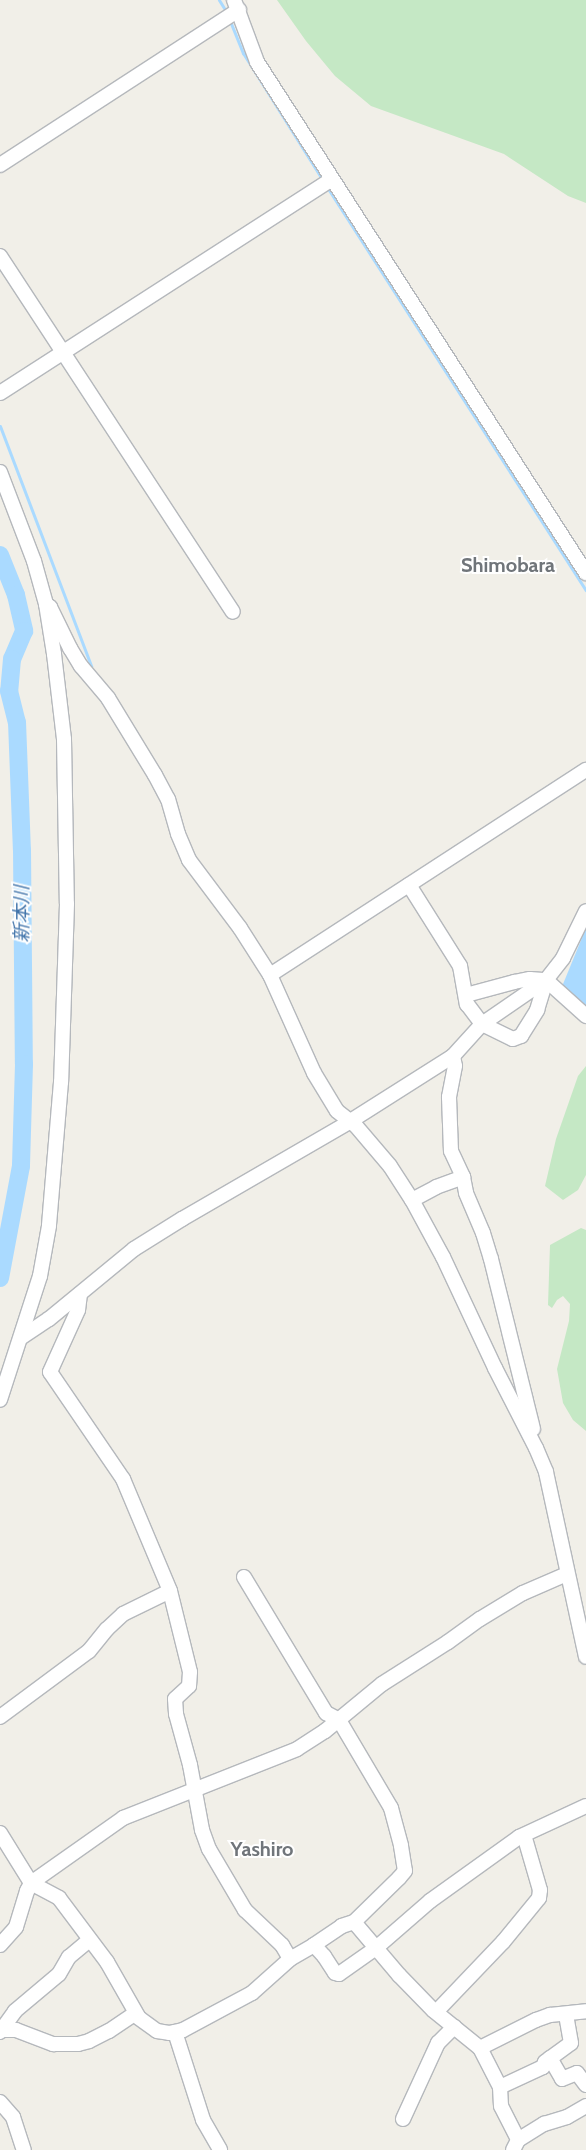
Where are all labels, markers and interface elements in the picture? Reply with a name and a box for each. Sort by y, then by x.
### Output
district label: Shimobara [461,553,555,577]
water label: 新本川 [11,886,33,942]
district label: Yashiro [231,1837,293,1861]

